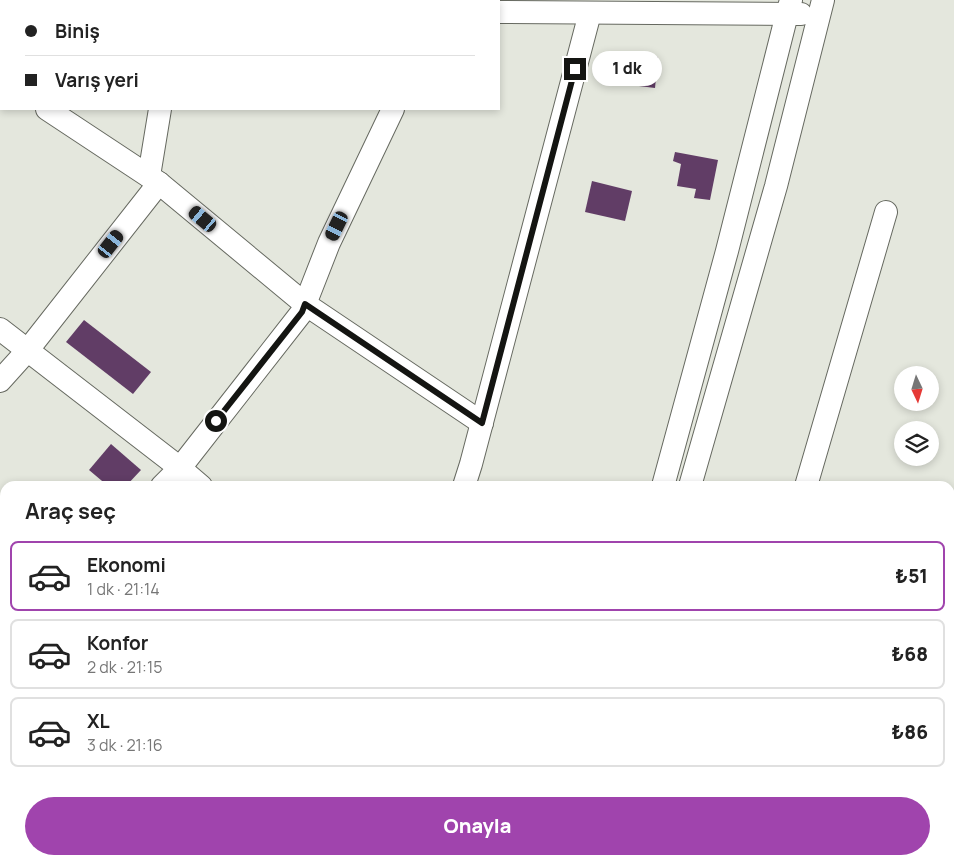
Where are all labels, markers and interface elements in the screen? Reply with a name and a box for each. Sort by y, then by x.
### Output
text: Biniş [55,18,100,44]
callout: 1 dk [592,52,662,86]
text: 1 dk [612,57,642,79]
route end [564,58,586,80]
text: Varış yeri [55,67,139,93]
car [186,204,219,234]
car [323,209,350,243]
car [95,228,126,260]
north arrow [894,366,939,411]
map controls [894,366,939,466]
route start [205,410,227,432]
button: layers [894,421,939,466]
text: Araç seç [25,496,116,526]
text: Ekonomi [87,552,166,578]
icon: car [27,554,72,599]
text: ₺51 [895,563,928,589]
text: 1 dk · 21:14 [87,578,160,600]
text: Konfor [87,630,148,656]
icon: car [27,632,72,677]
text: ₺68 [891,641,928,667]
text: 2 dk · 21:15 [87,656,162,678]
text: XL [87,708,110,734]
icon: car [27,710,72,755]
text: ₺86 [891,719,928,745]
text: 3 dk · 21:16 [87,734,163,756]
button: Onayla [25,797,930,855]

